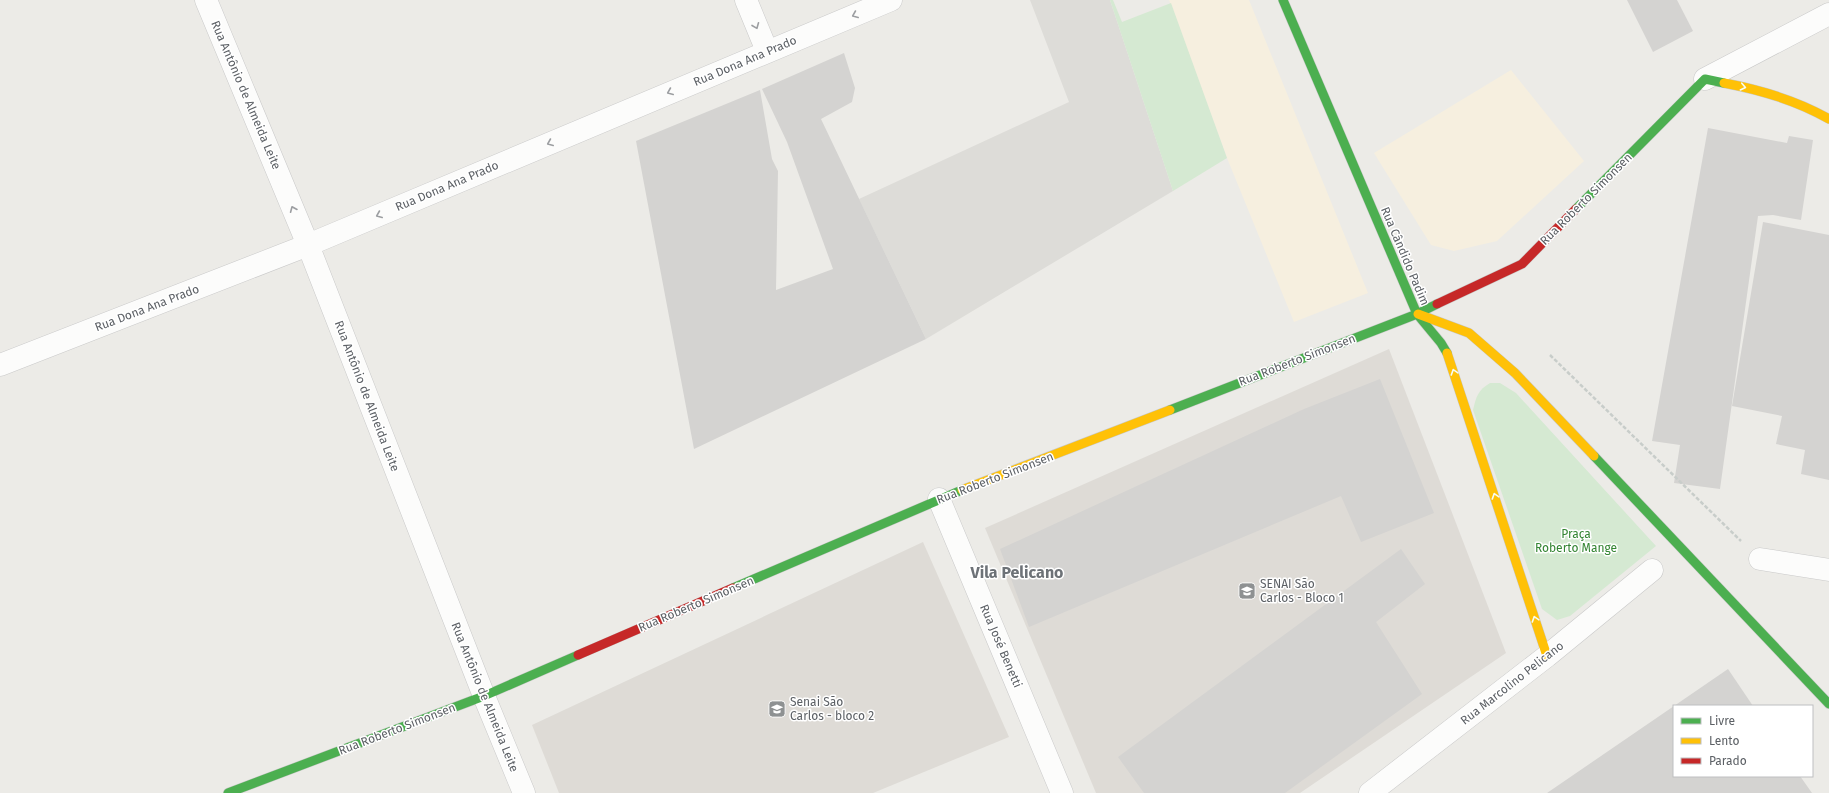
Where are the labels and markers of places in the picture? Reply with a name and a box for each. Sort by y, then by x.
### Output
place label: SENAI São Carlos - Bloco 1 [1260,577,1344,605]
school or university icon: SENAI São Carlos - Bloco 1 [1237,581,1257,601]
place label: Senai São Carlos - bloco 2 [790,695,874,723]
school or university icon: Senai São Carlos - bloco 2 [767,699,787,719]

